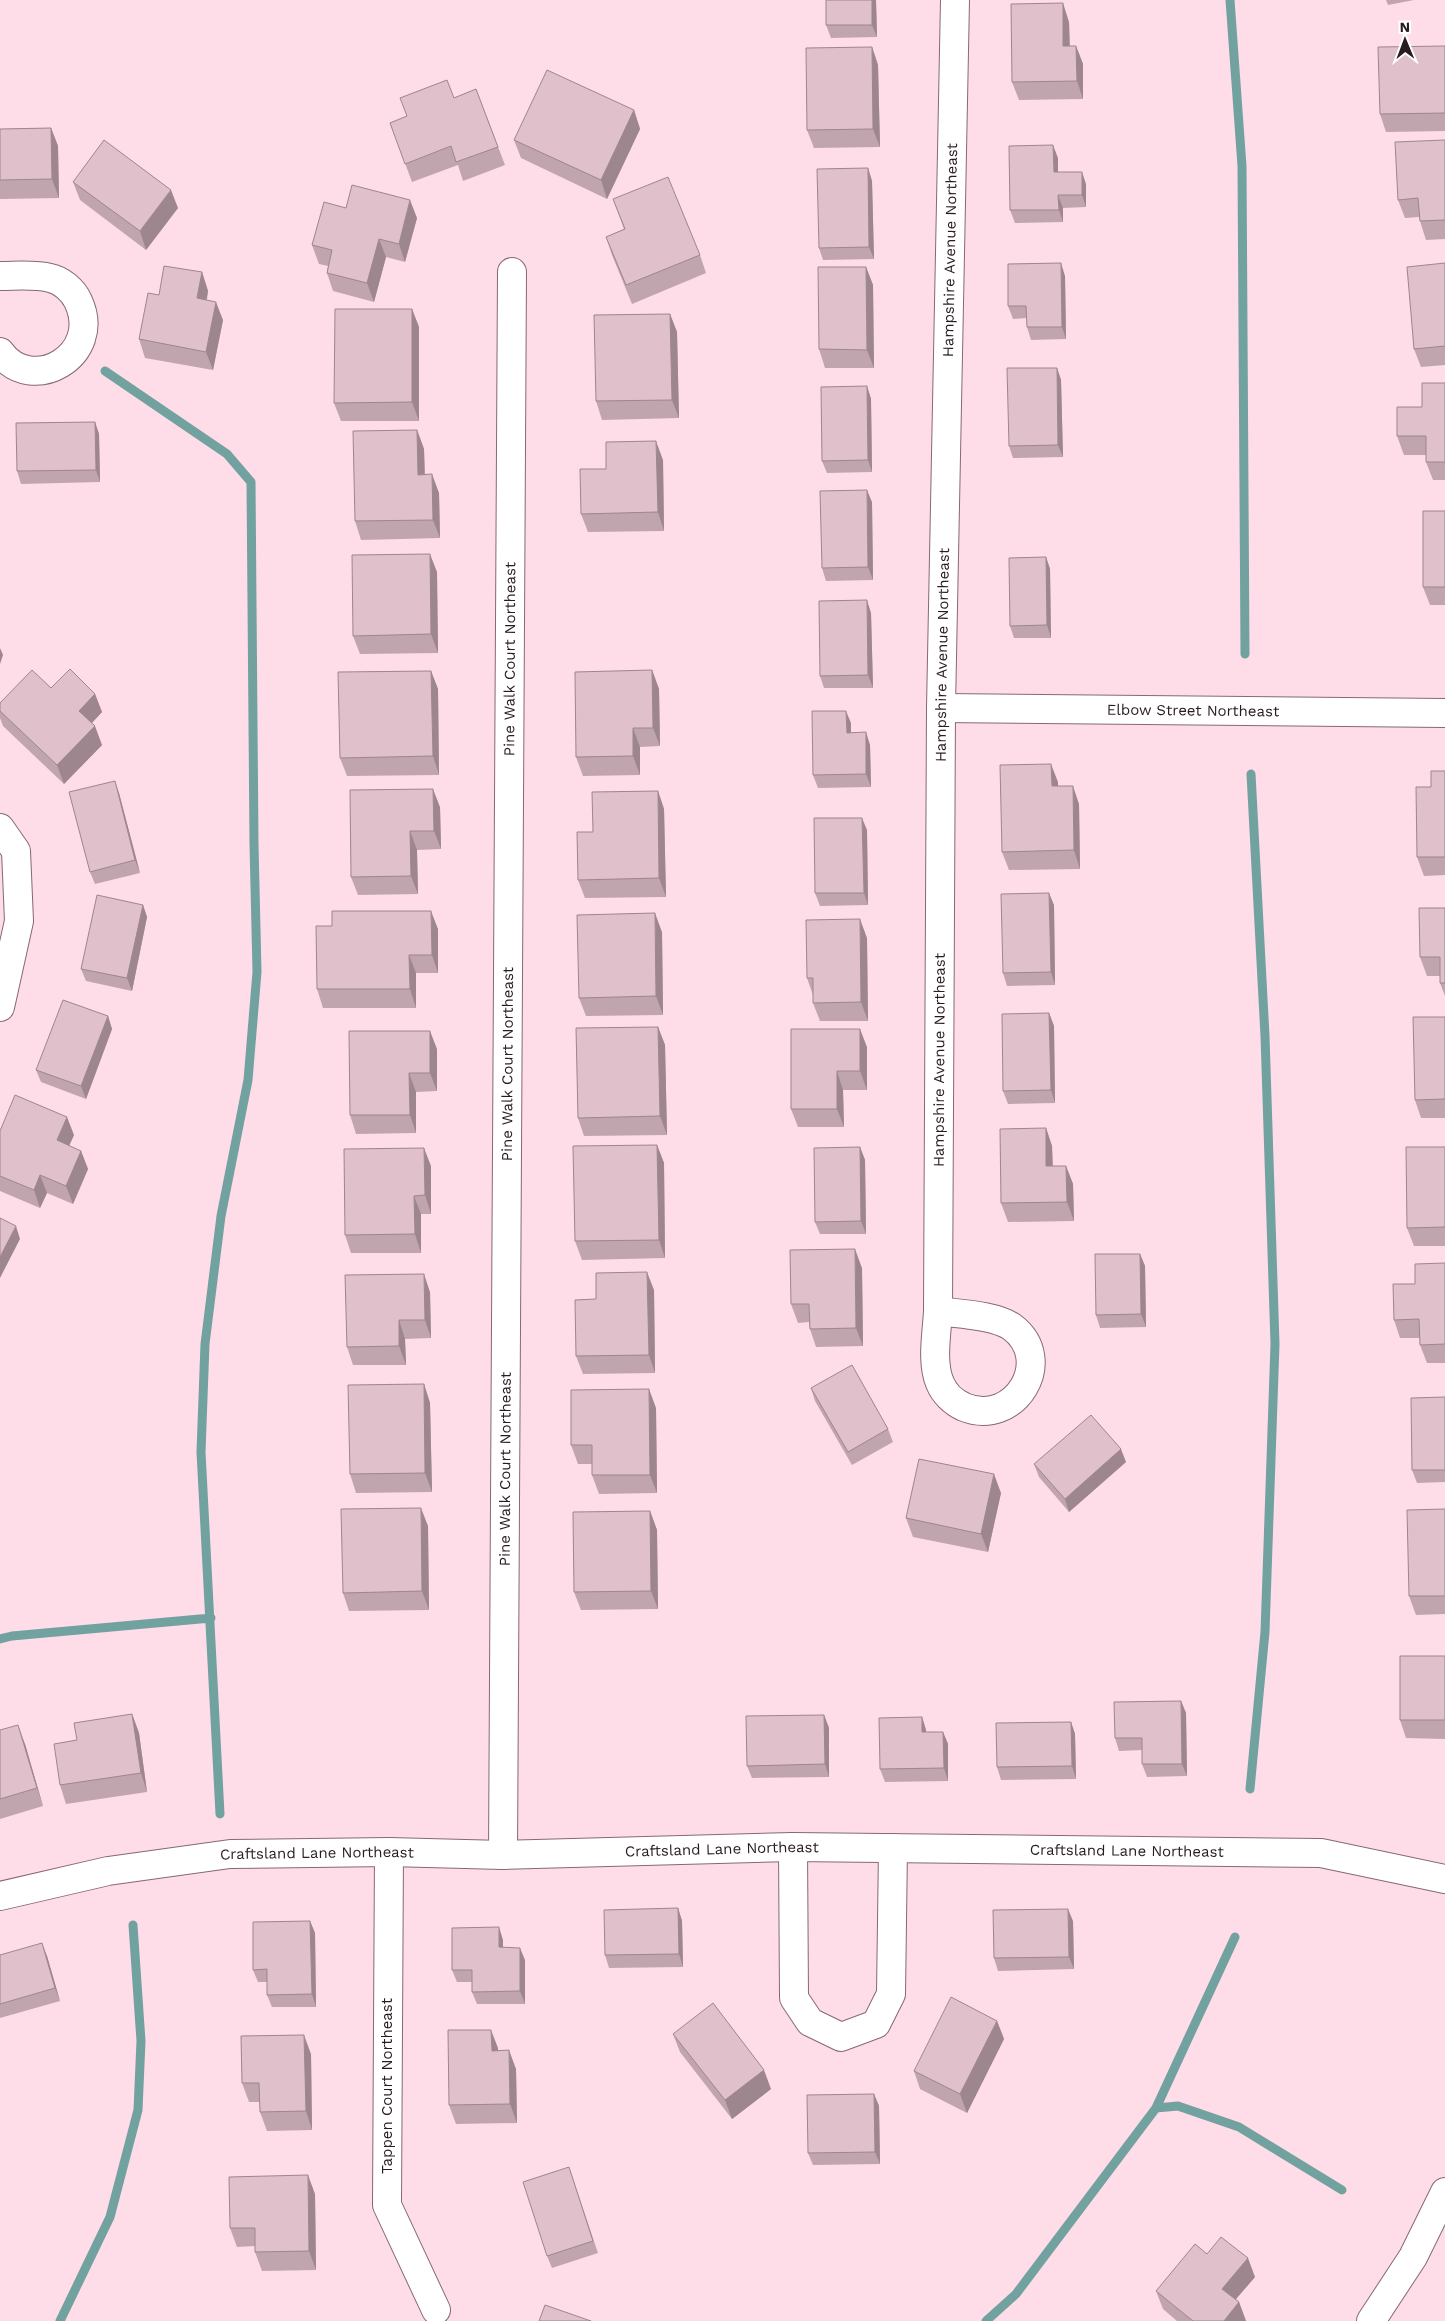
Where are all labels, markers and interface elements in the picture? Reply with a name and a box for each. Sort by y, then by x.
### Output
north arrow [1380,15,1430,65]
text: N [1399,19,1410,35]
street label: Hampshire Avenue Northeast [939,142,961,357]
street label: Hampshire Avenue Northeast [932,547,953,762]
street label: Pine Walk Court Northeast [500,561,519,756]
street label: Elbow Street Northeast [1107,701,1280,720]
street label: Hampshire Avenue Northeast [930,952,949,1167]
street label: Pine Walk Court Northeast [498,966,517,1161]
street label: Pine Walk Court Northeast [496,1371,515,1566]
street label: Craftsland Lane Northeast [625,1838,820,1861]
street label: Craftsland Lane Northeast [1030,1841,1225,1861]
street label: Craftsland Lane Northeast [219,1843,415,1864]
street label: Tappen Court Northeast [378,1997,396,2174]

